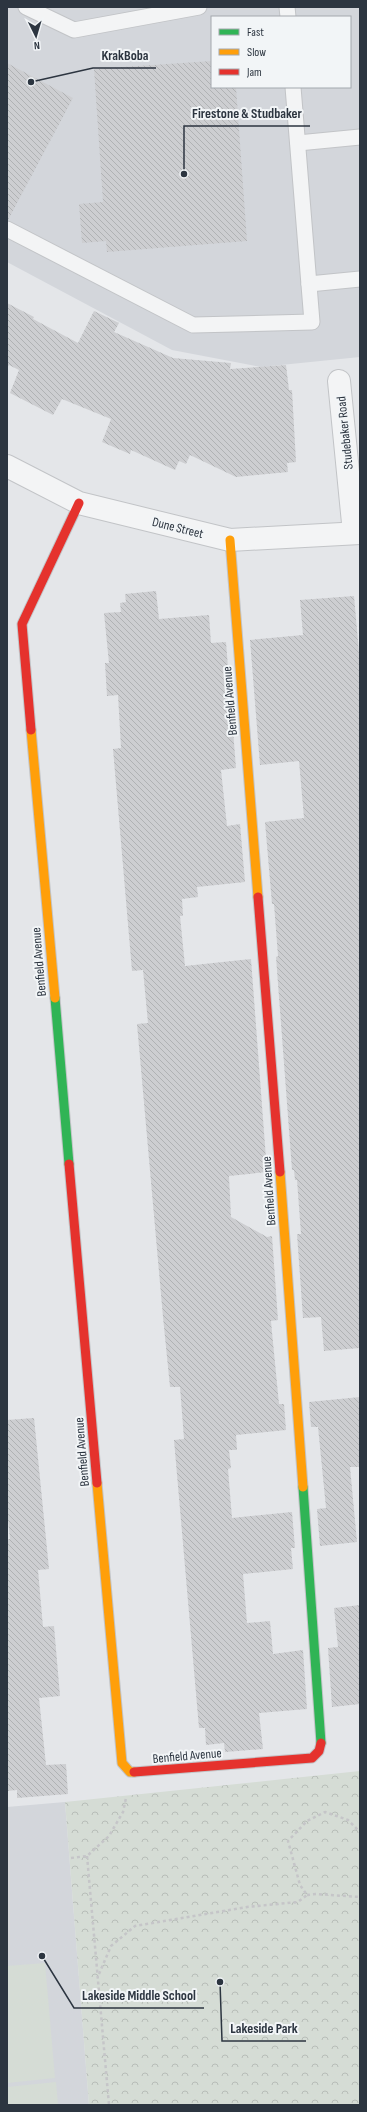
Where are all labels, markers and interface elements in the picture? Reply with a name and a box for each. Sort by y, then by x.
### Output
north arrow [16,16,56,56]
legend [211,16,351,88]
text: Fast [247,25,264,40]
text: N [33,39,40,52]
callout: KrakBoba [93,42,156,68]
text: Slow [247,45,266,60]
text: KrakBoba [101,47,149,64]
text: Jam [246,65,262,80]
callout: Firestone & Studbaker [184,100,310,126]
text: Firestone & Studbaker [192,105,303,122]
street label: Studebaker Road [333,396,357,470]
street label: Dune Street [151,514,205,542]
street label: Benfield Avenue [219,666,241,736]
street label: Benfield Avenue [28,927,50,997]
street label: Benfield Avenue [259,1156,279,1226]
street label: Benfield Avenue [71,1417,93,1487]
street label: Benfield Avenue [152,1745,222,1767]
callout: Lakeside Middle School [74,1982,204,2008]
text: Lakeside Middle School [82,1987,196,2004]
callout: Lakeside Park [222,2015,306,2041]
text: Lakeside Park [230,2020,298,2037]

